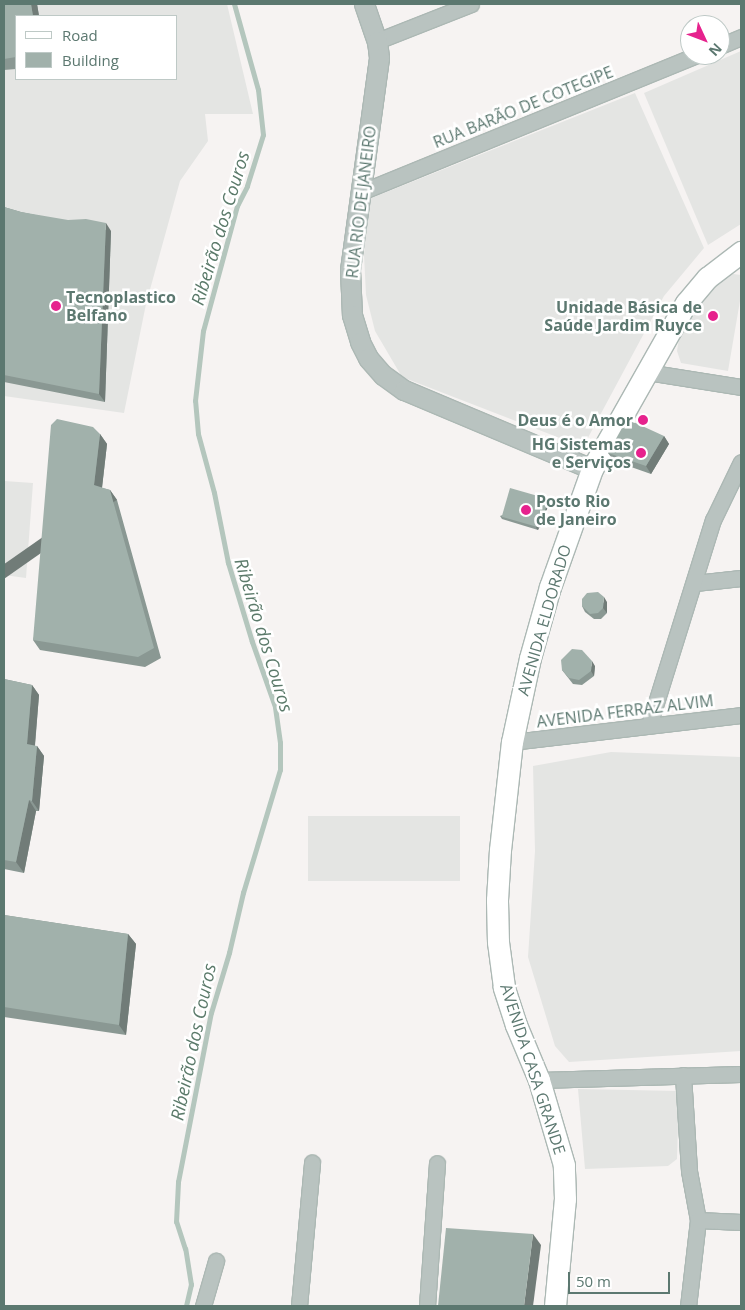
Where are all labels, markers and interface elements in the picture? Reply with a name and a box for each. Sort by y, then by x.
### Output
legend [15,15,178,80]
north arrow [680,15,730,65]
text: Road [62,25,98,45]
text: N [705,39,726,61]
text: Building [62,50,119,70]
street label: RUA BARÃO DE COTEGIPE [430,62,616,152]
street label: RUA RIO DE JANEIRO [342,125,380,279]
water label: Ribeirão dos Couros [186,148,254,308]
place label: Tecnoplastico Belfano [66,287,176,325]
place label: Unidade Básica de Saúde Jardim Ruyce [544,297,702,335]
marker: Tecnoplastico Belfano [50,300,62,312]
marker: Unidade Básica de Saúde Jardim Ruyce [706,309,720,323]
place label: Deus é o Amor [517,410,633,430]
marker: Deus é o Amor [637,414,649,426]
place label: HG Sistemas e Serviços [532,434,631,472]
marker: HG Sistemas e Serviços [635,447,647,459]
place label: Posto Rio de Janeiro [536,491,617,529]
marker: Posto Rio de Janeiro [520,504,532,516]
street label: AVENIDA ELDORADO [513,542,575,698]
water label: Ribeirão dos Couros [230,555,298,715]
street label: AVENIDA FERRAZ ALVIM [535,691,715,731]
water label: Ribeirão dos Couros [166,962,220,1122]
street label: AVENIDA CASA GRANDE [496,981,570,1157]
scale bar [570,1262,672,1294]
text: 50 m [576,1271,611,1291]

